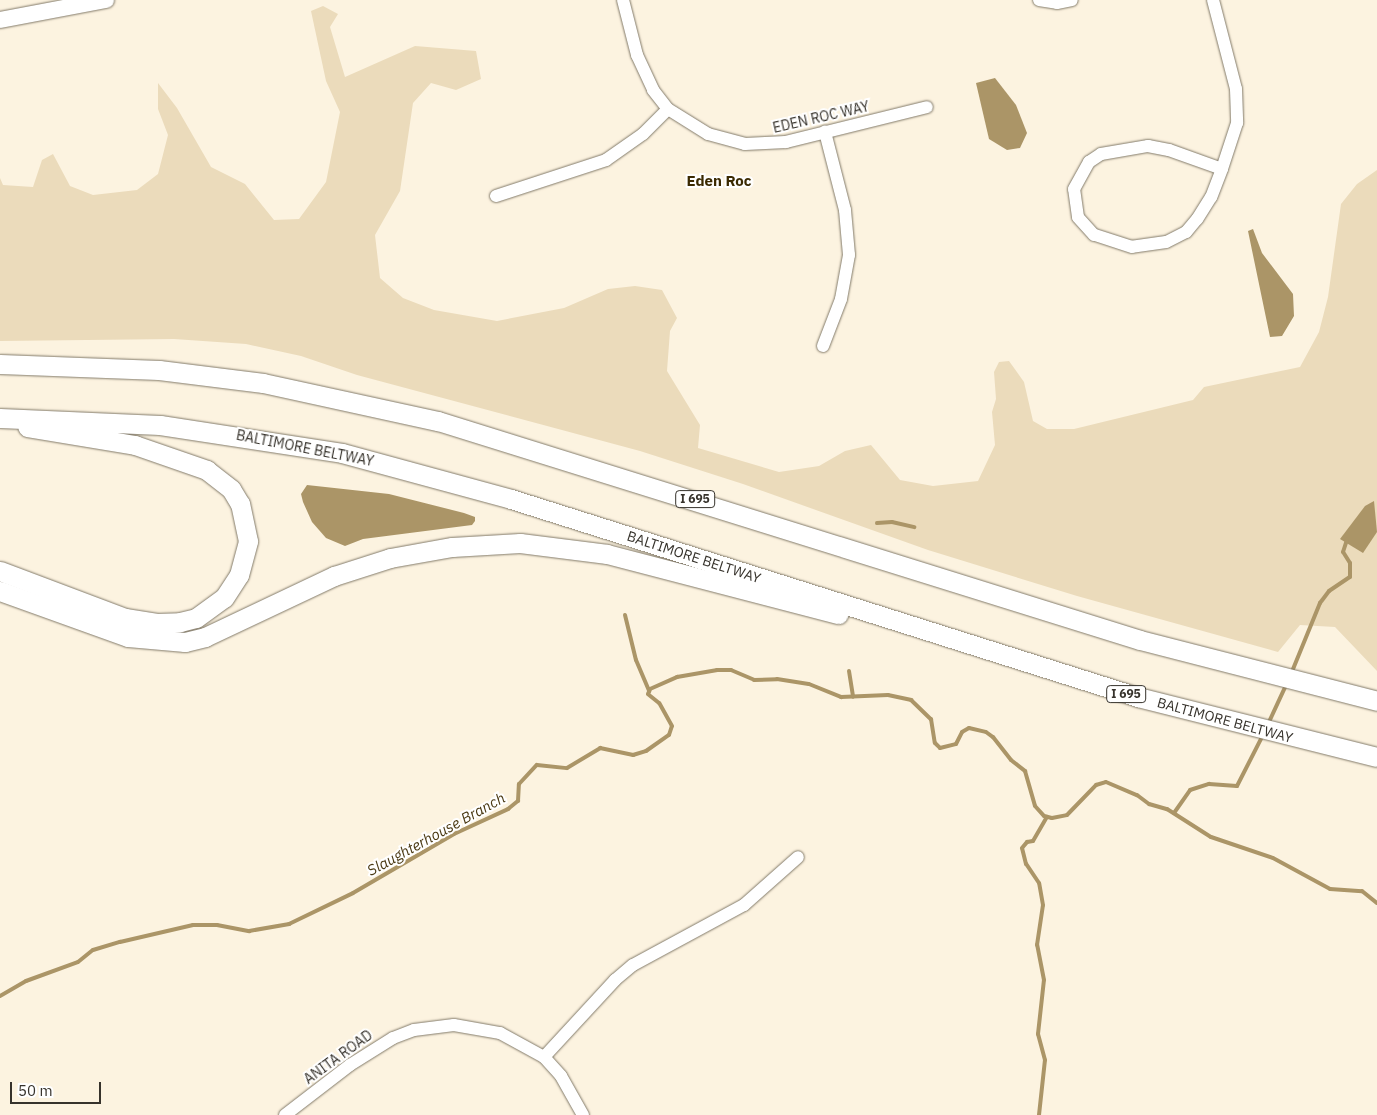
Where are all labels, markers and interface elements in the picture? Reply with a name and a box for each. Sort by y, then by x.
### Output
street label: EDEN ROC WAY [771,98,871,136]
district label: Eden Roc [686,172,752,190]
street label: BALTIMORE BELTWAY [235,426,375,470]
road number: I 695 [675,489,715,508]
street label: BALTIMORE BELTWAY [625,527,763,587]
road number: I 695 [1106,684,1146,704]
street label: BALTIMORE BELTWAY [1155,694,1295,746]
water label: Slaughterhouse Branch [364,789,508,879]
street label: ANITA ROAD [300,1027,376,1087]
scale bar [12,1072,104,1104]
text: 50 m [18,1081,53,1100]

